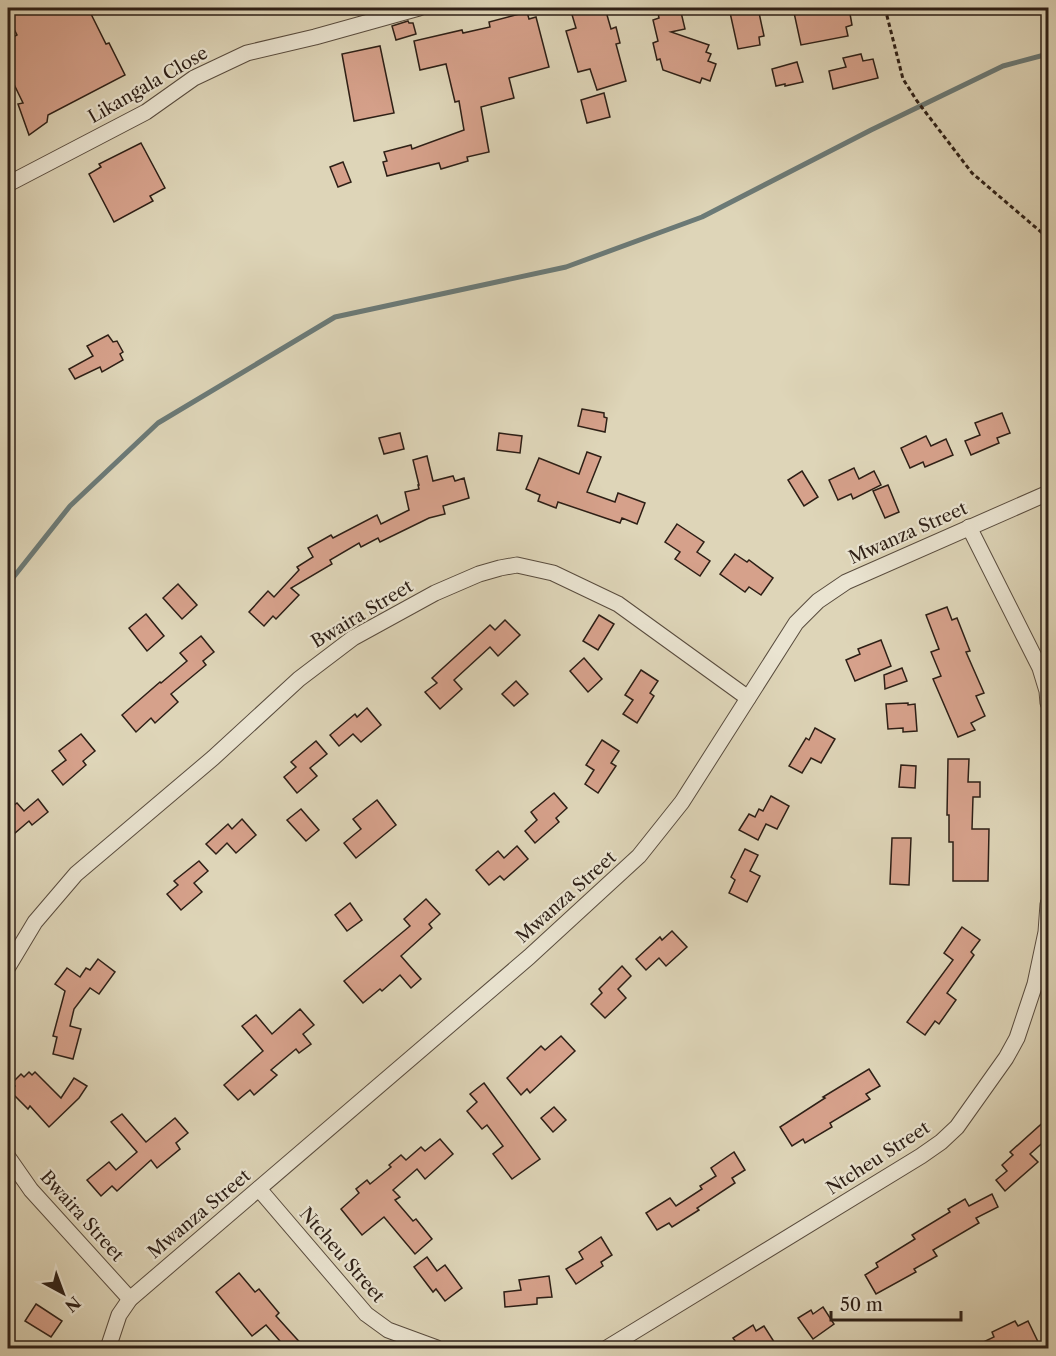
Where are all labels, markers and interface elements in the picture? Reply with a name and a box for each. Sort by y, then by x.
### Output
street label: Likangala Close [84,42,212,128]
street label: Mwanza Street [845,497,971,569]
street label: Bwaira Street [307,575,417,653]
street label: Mwanza Street [511,846,621,948]
street label: Ntcheu Street [822,1116,934,1200]
street label: Mwanza Street [143,1164,255,1263]
street label: Bwaira Street [36,1166,129,1266]
street label: Ntcheu Street [295,1203,390,1307]
north arrow [33,1263,93,1323]
scale bar [831,1284,962,1322]
text: N [61,1292,85,1316]
text: 50 m [840,1294,883,1316]

